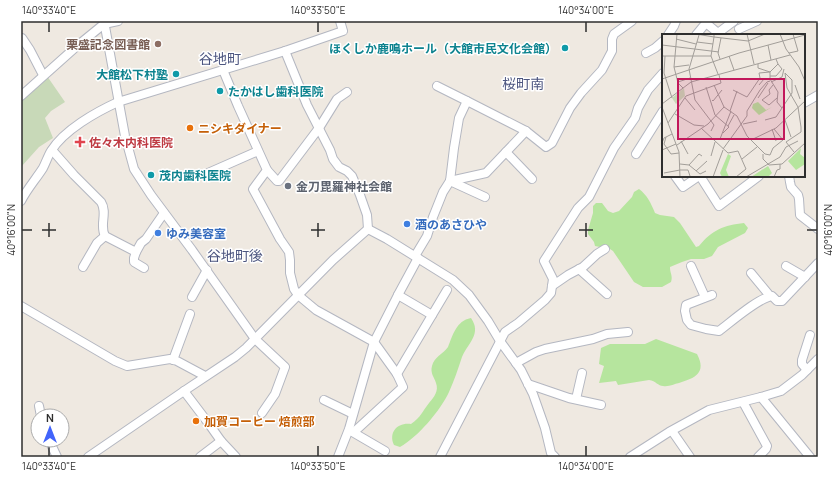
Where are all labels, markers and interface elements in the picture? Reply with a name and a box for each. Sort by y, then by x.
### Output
text: 140°33'40"E [22,3,76,17]
text: 140°33'50"E [290,3,346,17]
text: 140°34'00"E [558,3,614,17]
inset map [662,34,805,177]
place label: 栗盛記念図書館 [66,36,150,53]
marker: 栗盛記念図書館 [153,39,163,49]
place label: ほくしか鹿鳴ホール（大館市民文化会館） [329,40,557,57]
marker: ほくしか鹿鳴ホール（大館市民文化会館） [560,43,570,53]
district label: 谷地町 [199,49,241,68]
place label: 大館松下村塾 [96,66,168,83]
marker: 大館松下村塾 [171,69,181,79]
district label: 桜町南 [502,74,544,93]
place label: たかはし歯科医院 [228,83,324,100]
marker: たかはし歯科医院 [215,86,225,96]
place label: ニシキダイナー [198,120,282,137]
marker: ニシキダイナー [185,123,195,133]
place label: 佐々木内科医院 [89,134,173,151]
marker: 佐々木内科医院 [74,136,86,148]
place label: 茂内歯科医院 [159,167,231,184]
marker: 茂内歯科医院 [146,170,156,180]
place label: 金刀毘羅神社会館 [296,178,392,195]
marker: 金刀毘羅神社会館 [283,181,293,191]
text: 40°16'00"N [4,204,18,256]
text: 40°16'00"N [821,204,835,256]
place label: 酒のあさひや [415,216,487,233]
marker: 酒のあさひや [402,219,412,229]
place label: ゆみ美容室 [166,225,226,242]
marker: ゆみ美容室 [153,228,163,238]
district label: 谷地町後 [207,246,263,265]
north arrow [30,408,70,448]
text: N [46,410,54,425]
place label: 加賀コーヒー 焙煎部 [204,413,314,430]
marker: 加賀コーヒー 焙煎部 [191,416,201,426]
text: 140°33'40"E [22,459,76,473]
text: 140°33'50"E [290,459,346,473]
text: 140°34'00"E [558,459,614,473]

